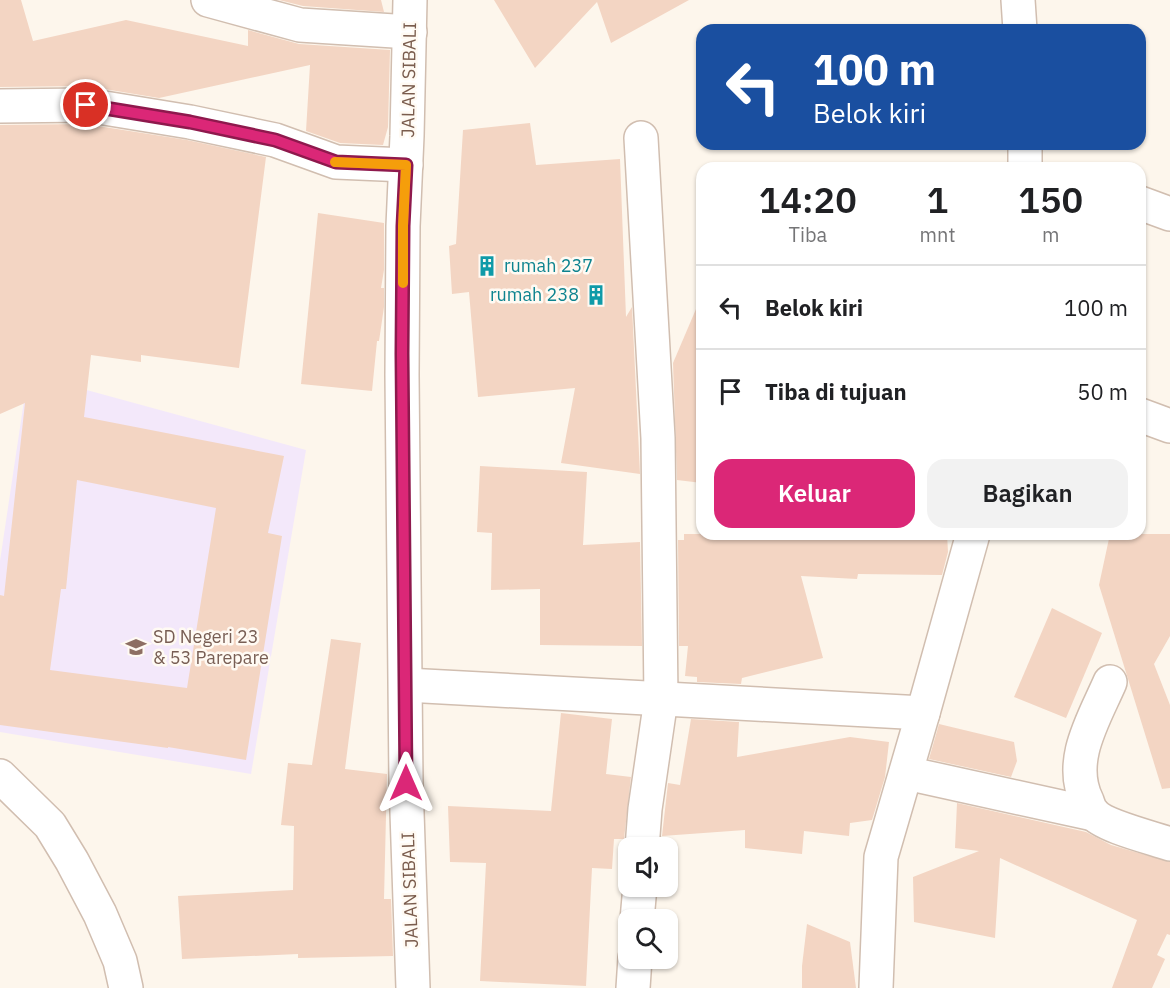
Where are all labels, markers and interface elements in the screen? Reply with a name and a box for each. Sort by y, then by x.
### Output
street label: JALAN SIBALI [396,22,421,138]
text: 100 m [813,42,936,97]
icon: left [714,48,792,126]
pin [60,79,111,130]
icon: arrive [69,88,102,121]
text: Belok kiri [813,95,926,130]
text: 14:20 [759,176,857,223]
text: 1 [927,176,948,223]
text: 150 [1018,176,1083,223]
text: Tiba [788,221,827,248]
text: mnt [920,221,955,248]
text: m [1042,221,1059,248]
building icon: rumah 237 [475,254,499,278]
place label: rumah 237 [504,254,593,277]
place label: rumah 238 [490,283,579,306]
building icon: rumah 238 [584,283,608,307]
icon: left [714,291,747,324]
text: Belok kiri [765,293,863,322]
text: 100 m [1064,293,1128,322]
icon: arrive [714,375,747,408]
text: Tiba di tujuan [765,377,907,406]
text: 50 m [1077,377,1128,406]
button: Keluar [714,459,915,528]
button: Bagikan [927,459,1128,528]
place label: SD Negeri 23 & 53 Parepare [153,625,269,669]
school or university icon: SD Negeri 23 & 53 Parepare [124,635,148,659]
position arrow [374,751,438,815]
street label: JALAN SIBALI [396,832,423,948]
map controls [618,837,678,969]
button: sound [618,837,678,897]
button: search [618,909,678,969]

